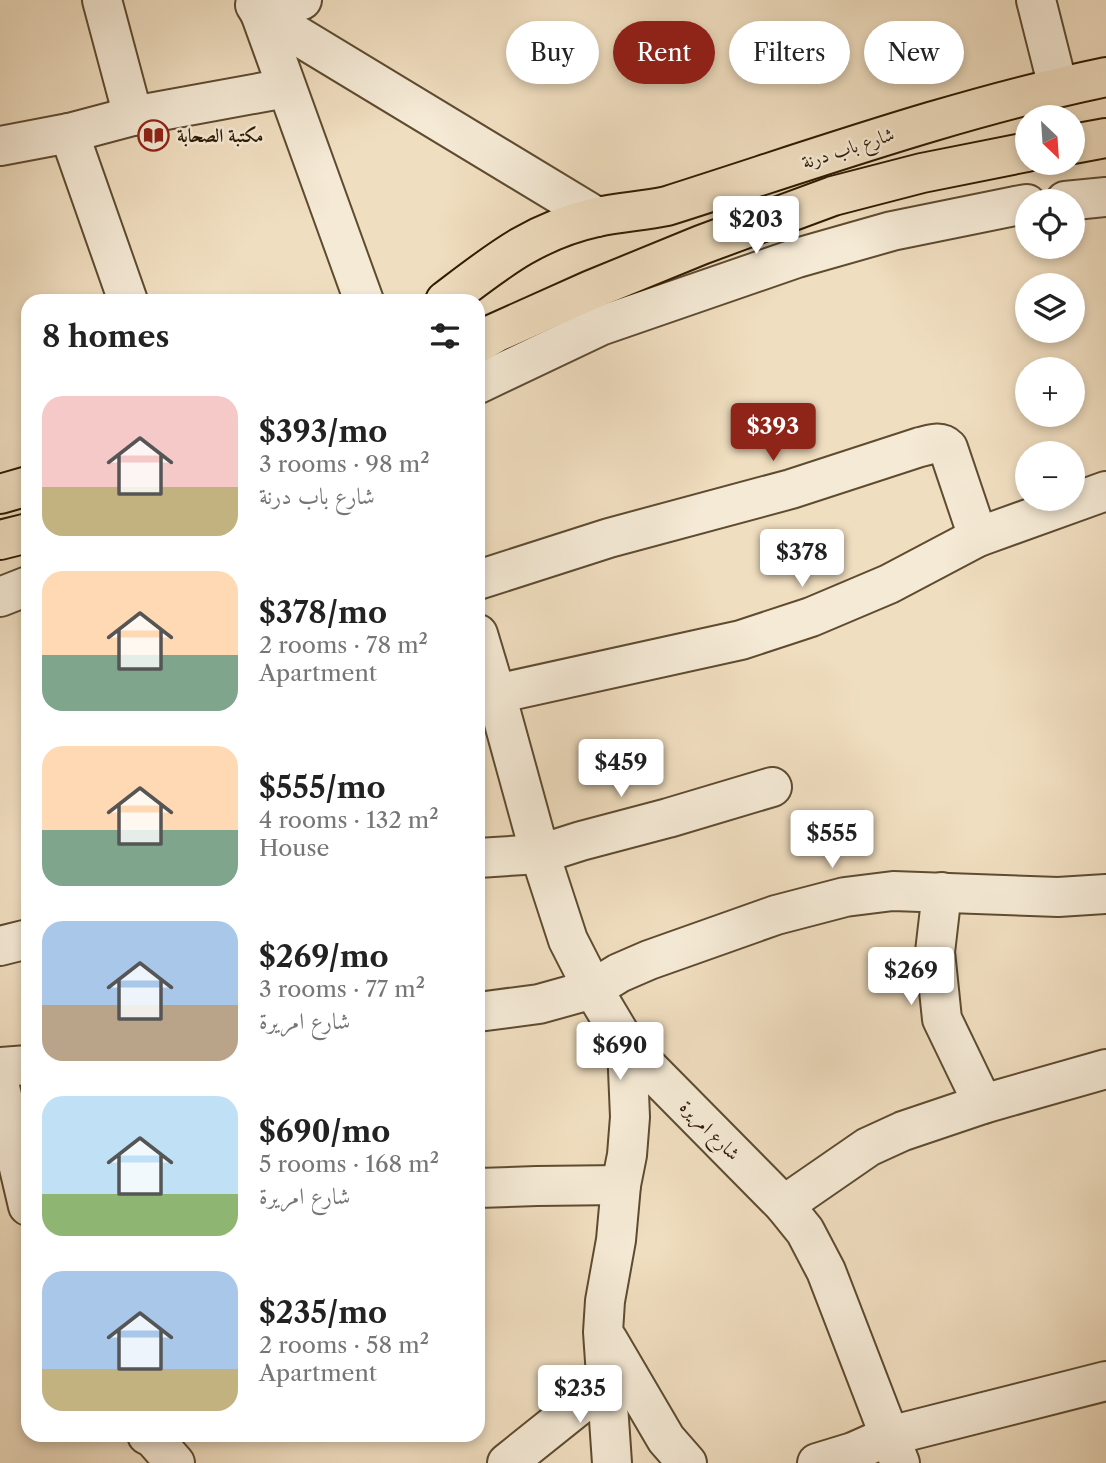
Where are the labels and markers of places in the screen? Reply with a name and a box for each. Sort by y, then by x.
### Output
library icon: مكتبة الصحابة [137,118,171,152]
place label: مكتبة الصحابة [177,124,263,147]
pin: $203 [715,196,797,256]
pin: $393 [732,404,814,463]
pin: $378 [761,530,843,589]
pin: $459 [580,740,662,799]
pin: $555 [791,810,873,870]
pin: $269 [870,948,952,1007]
pin: $690 [579,1023,661,1082]
pin: $235 [539,1366,621,1425]

